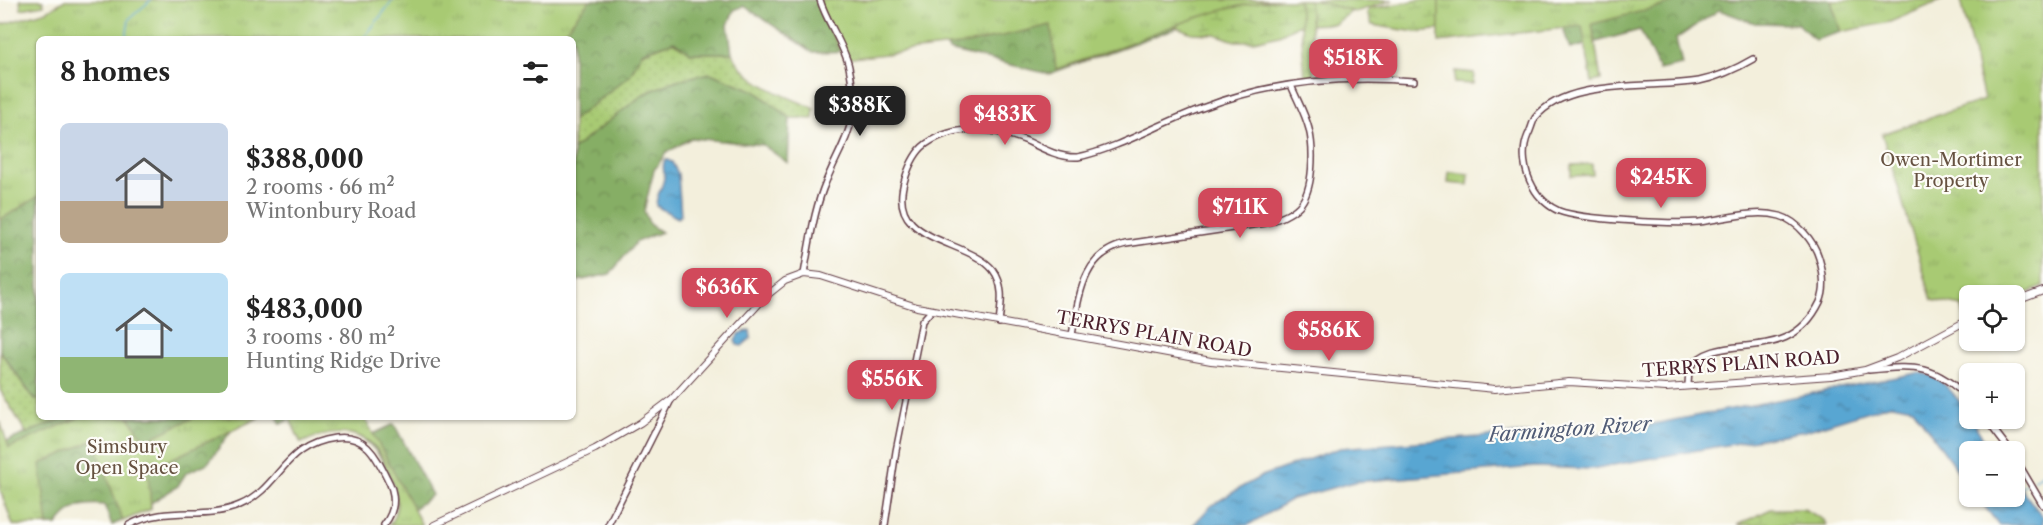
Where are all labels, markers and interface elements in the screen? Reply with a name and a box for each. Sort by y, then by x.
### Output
pin: $518K [1311,39,1395,90]
text: $518K [1323,46,1383,70]
text: 8 homes [60,56,170,88]
icon: filters [519,56,552,89]
pin: $388K [818,86,902,137]
text: $388K [828,93,892,117]
pin: $483K [963,95,1047,146]
text: $483K [974,102,1036,126]
text: $388,000 [246,143,364,175]
icon: home [108,147,180,219]
park label: Owen-Mortimer Property [1880,149,2022,192]
pin: $245K [1619,158,1703,209]
text: $245K [1630,165,1692,189]
text: 2 rooms · 66 m² [246,175,395,199]
pin: $711K [1198,188,1282,239]
text: $711K [1212,195,1268,219]
text: Wintonbury Road [246,199,416,223]
pin: $636K [685,268,769,319]
text: $636K [696,275,758,299]
map controls [1959,285,2025,507]
button: locate [1959,285,2025,351]
text: $483,000 [246,293,363,325]
icon: home [108,297,180,369]
street label: TERRYS PLAIN ROAD [1055,306,1253,362]
pin: $586K [1287,311,1371,362]
text: $586K [1298,318,1360,342]
text: 3 rooms · 80 m² [246,325,395,349]
street label: TERRYS PLAIN ROAD [1641,346,1841,382]
text: Hunting Ridge Drive [246,349,441,373]
pin: $556K [850,360,934,411]
button: + [1959,363,2025,429]
text: $556K [861,367,923,391]
water label: Farmington River [1485,411,1654,447]
park label: Simsbury Open Space [75,436,179,479]
button: − [1959,441,2025,507]

